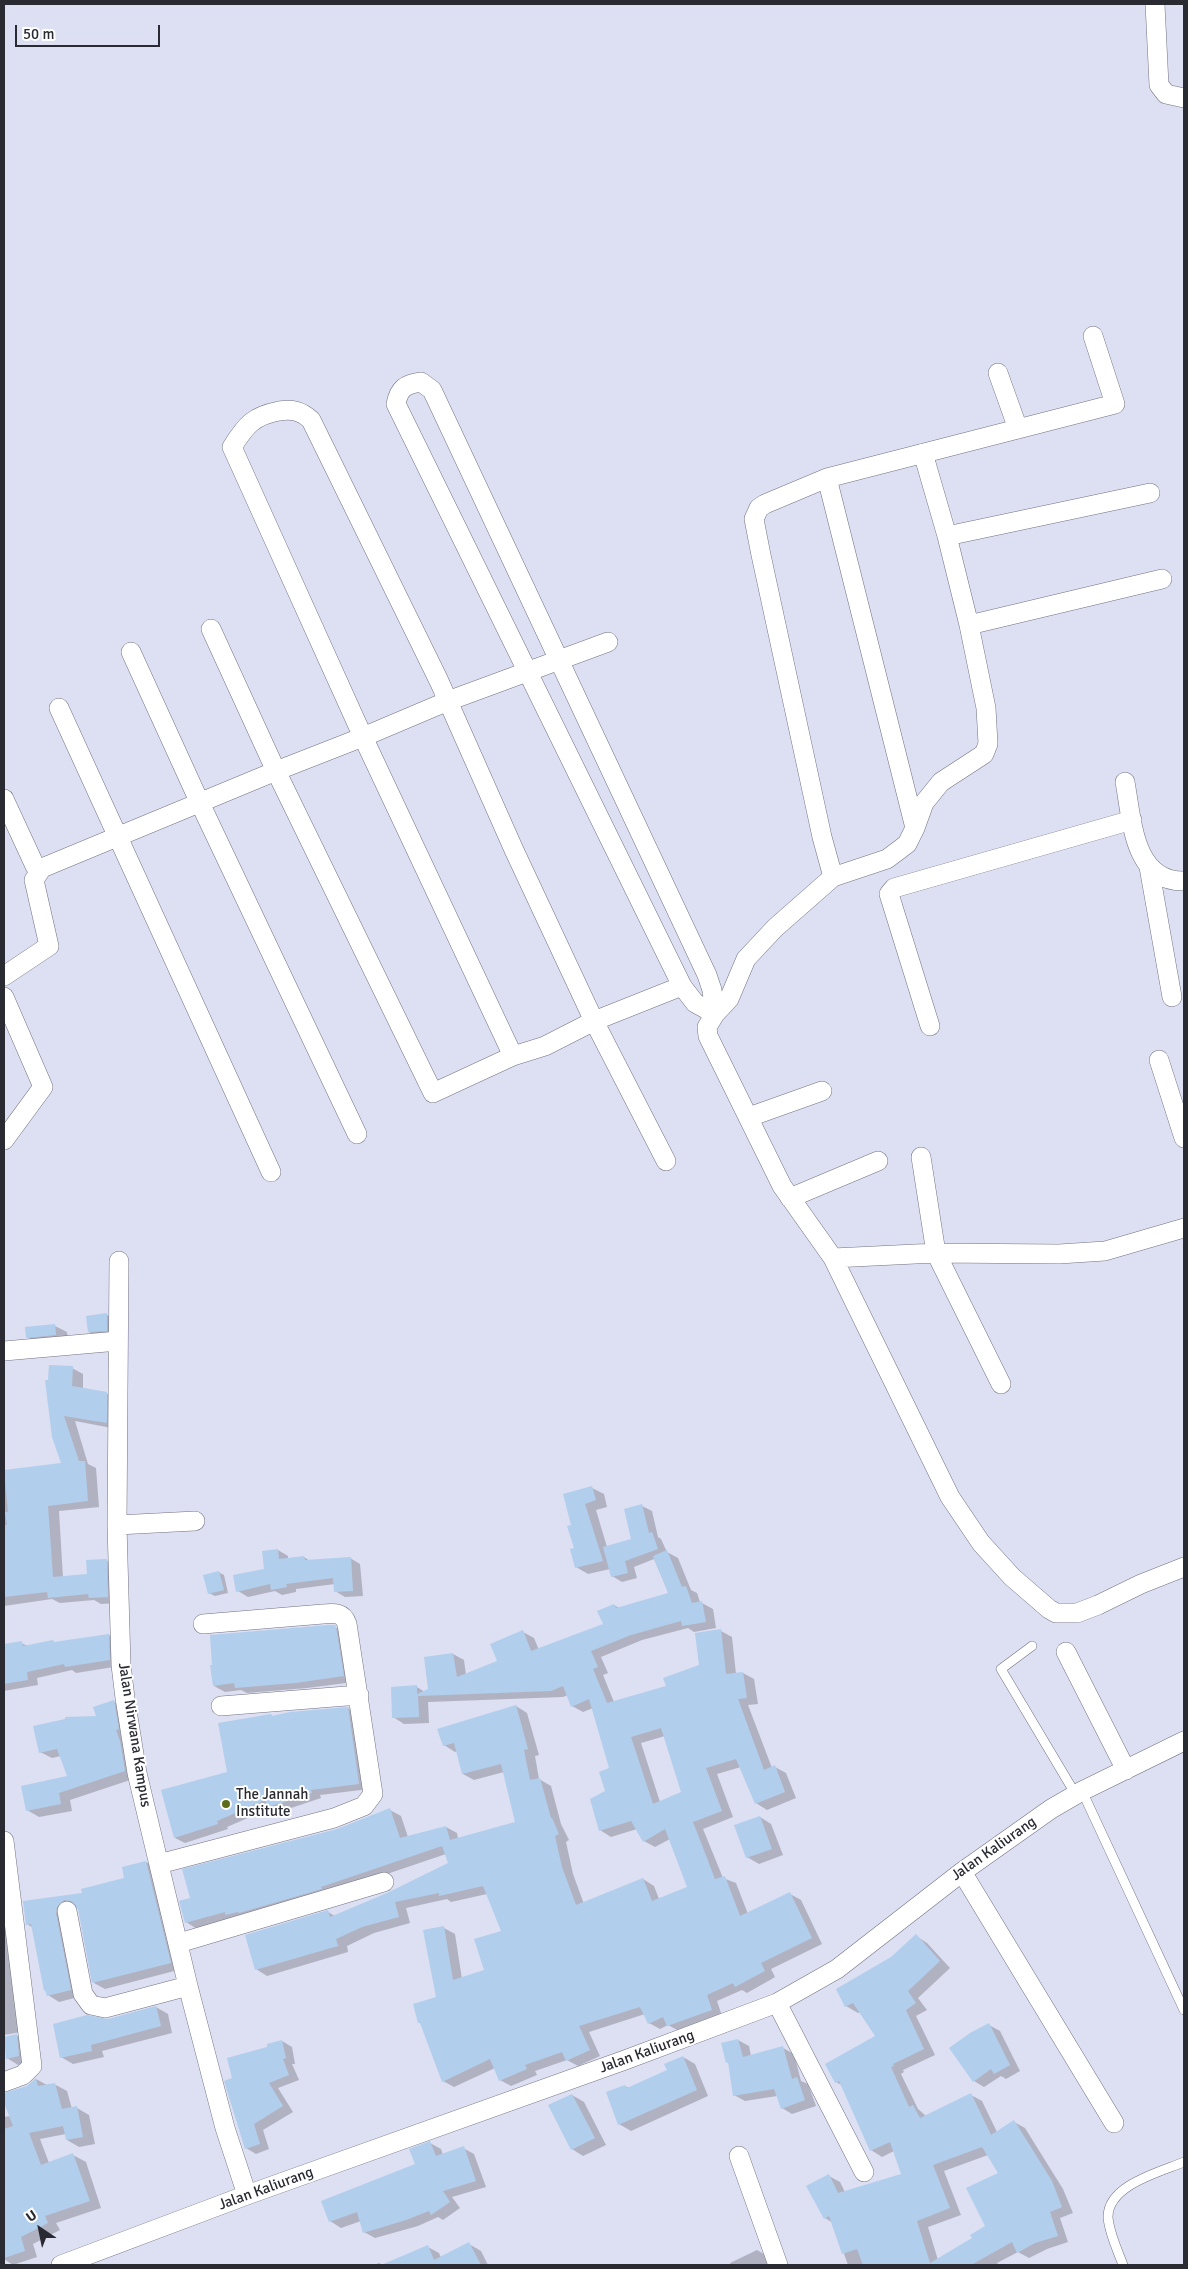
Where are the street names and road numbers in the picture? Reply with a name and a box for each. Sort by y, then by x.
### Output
street label: Jalan Nirwana Kampus [114,1661,154,1809]
street label: Jalan Kaliurang [948,1813,1040,1885]
street label: Jalan Kaliurang [597,2026,697,2078]
street label: Jalan Kaliurang [216,2163,316,2215]

